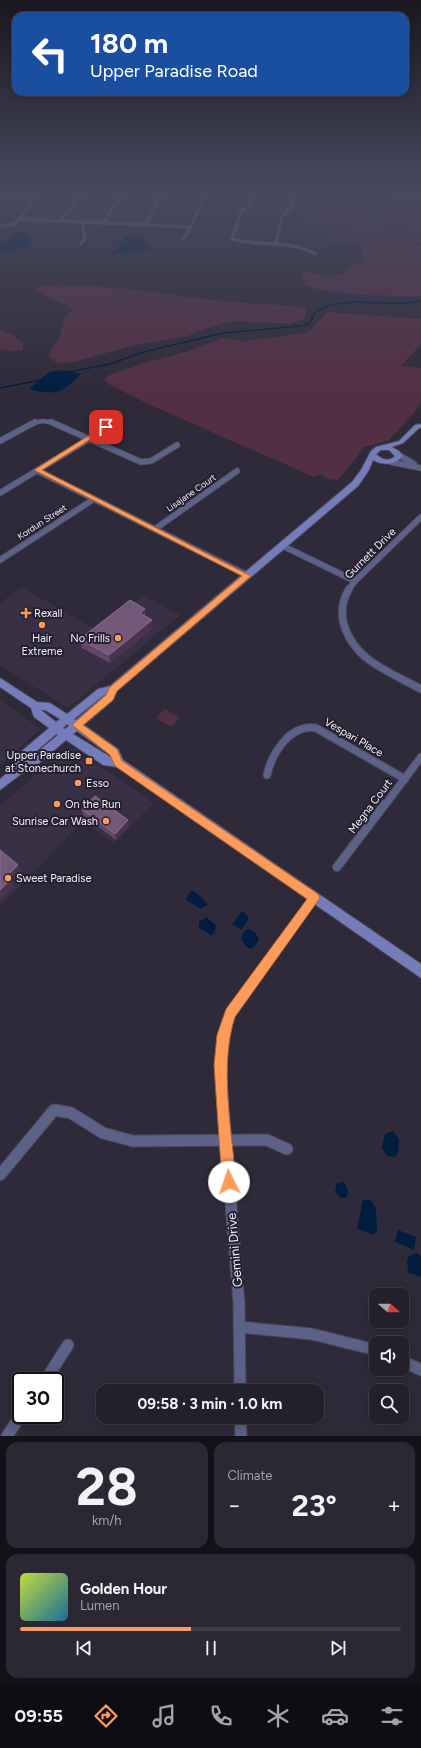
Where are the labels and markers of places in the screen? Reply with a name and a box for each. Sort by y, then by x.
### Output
pin [89,410,123,444]
place label: Rexall [34,607,62,620]
marker: Rexall [21,608,31,618]
marker: Hair Extreme [37,620,47,630]
place label: Hair Extreme [22,632,63,658]
place label: No Frills [70,632,110,645]
marker: No Frills [113,633,123,643]
place label: Upper Paradise at Stonechurch [5,749,81,775]
marker: Upper Paradise at Stonechurch [84,756,94,766]
place label: Esso [86,777,109,790]
marker: Esso [73,778,83,788]
place label: On the Run [65,798,121,811]
marker: On the Run [52,799,62,809]
place label: Sunrise Car Wash [12,815,98,828]
marker: Sunrise Car Wash [101,816,111,826]
place label: Sweet Paradise [16,872,91,885]
marker: Sweet Paradise [3,873,13,883]

